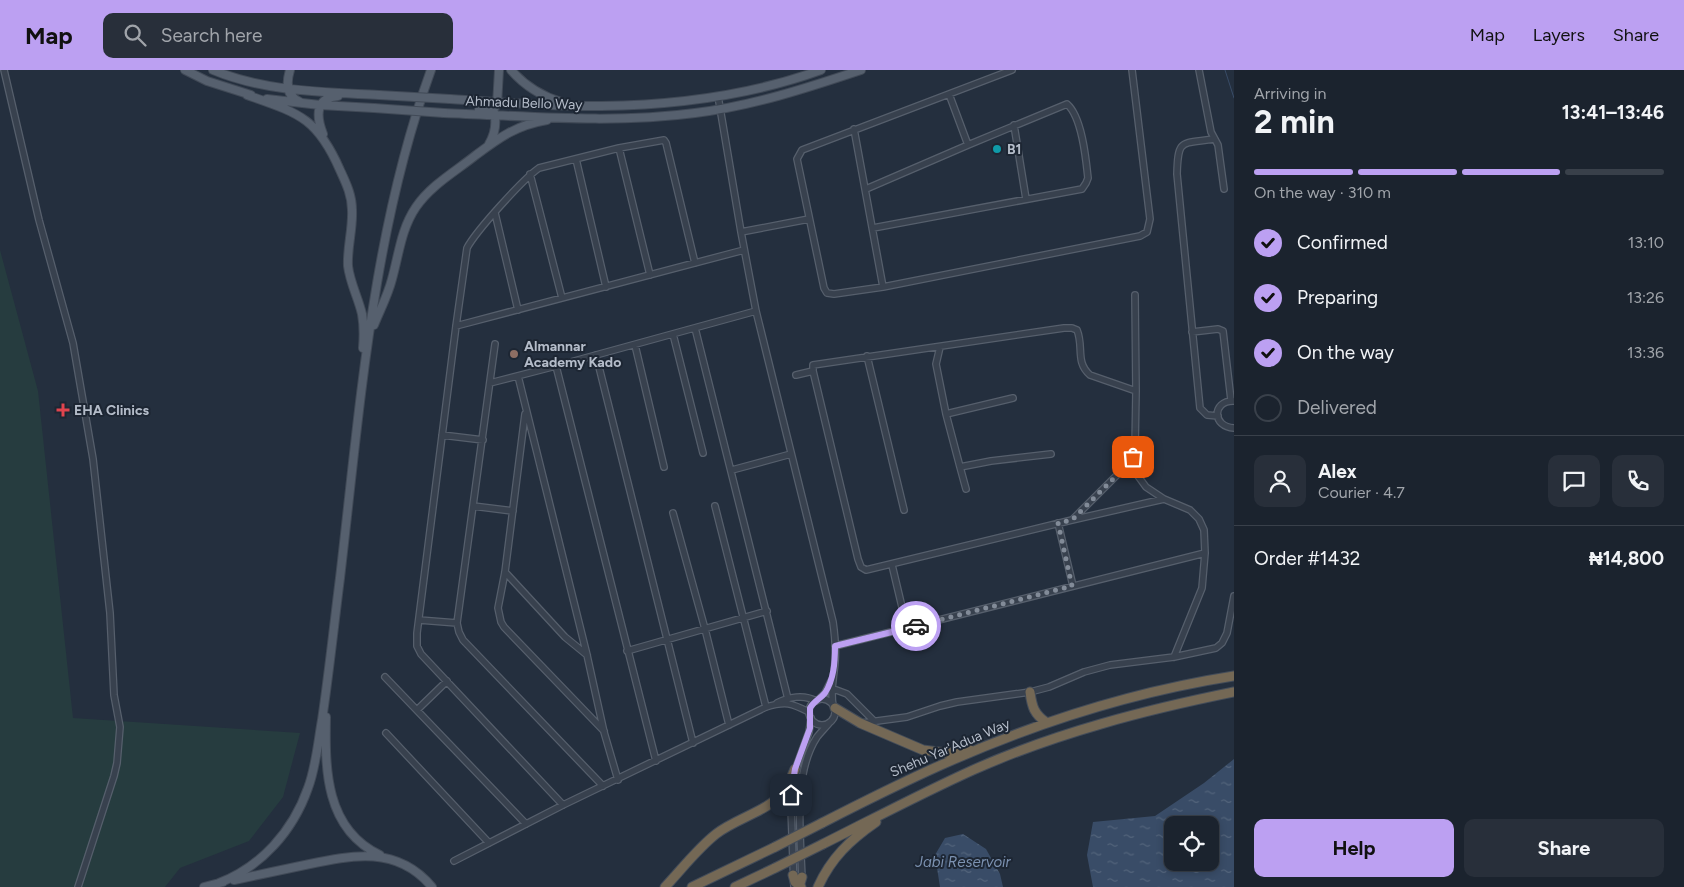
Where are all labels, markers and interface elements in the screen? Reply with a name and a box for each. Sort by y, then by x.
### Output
search box [103,13,453,58]
text: Map [25,21,73,50]
icon: search [121,21,149,49]
text: Search here [161,24,262,47]
text: Map [1470,24,1505,46]
text: Layers [1533,24,1585,46]
text: Share [1613,24,1659,46]
text: Arriving in [1254,84,1326,103]
street label: Ahmadu Bello Way [465,92,583,114]
text: 13:41–13:46 [1562,101,1664,124]
text: 2 min [1254,103,1335,141]
place label: B1 [1007,141,1021,158]
marker: B1 [991,143,1003,155]
text: On the way · 310 m [1254,183,1391,202]
icon: check [1254,229,1282,257]
text: Confirmed [1297,231,1388,254]
text: 13:10 [1628,233,1664,252]
icon: check [1254,284,1282,312]
text: Preparing [1297,286,1378,309]
text: 13:26 [1627,288,1664,307]
place label: Almannar Academy Kado [524,338,621,371]
icon: check [1254,339,1282,367]
text: On the way [1297,341,1394,364]
text: 13:36 [1627,343,1664,362]
marker: Almannar Academy Kado [508,348,520,360]
text: Delivered [1297,396,1377,419]
place label: EHA Clinics [74,402,150,419]
marker: EHA Clinics [56,403,70,417]
pin [1112,436,1154,478]
icon: bag [1119,443,1147,471]
button: person [1254,455,1306,507]
button: chat [1548,455,1600,507]
button: phone [1612,455,1664,507]
text: Alex [1318,460,1357,483]
text: Courier · 4.7 [1318,483,1405,502]
text: Order #1432 [1254,547,1360,570]
text: ₦14,800 [1589,547,1664,570]
courier [891,601,941,651]
icon: car [902,612,930,640]
street label: Shehu Yar'Adua Way [887,715,1013,781]
pin [770,774,812,816]
icon: home [777,781,805,809]
map controls [1164,816,1219,871]
button: locate [1164,816,1219,871]
button: Help [1254,819,1454,877]
button: Share [1464,819,1664,877]
water label: Jabi Reservoir [914,853,1012,871]

